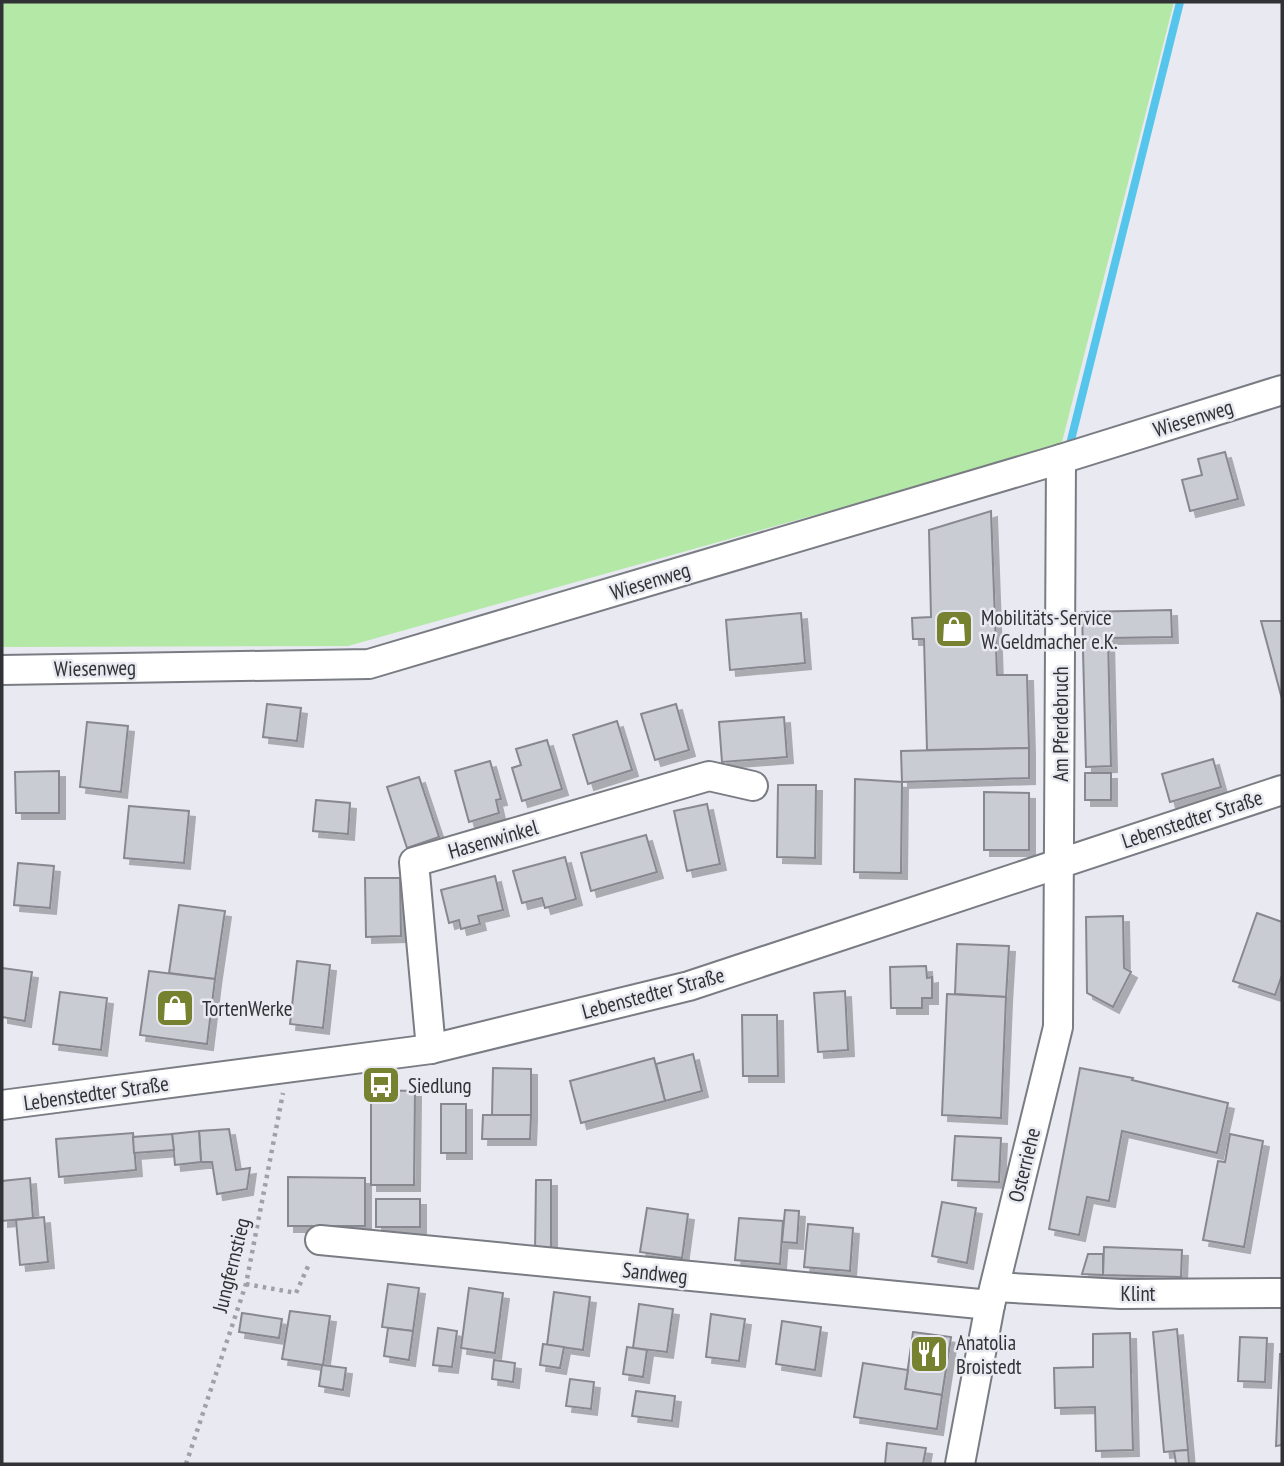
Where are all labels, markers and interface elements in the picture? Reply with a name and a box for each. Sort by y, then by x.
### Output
street label: Wiesenweg [1150,393,1236,443]
street label: Wiesenweg [607,556,693,606]
place label: Mobilitäts-Service W. Geldmacher e.K. [981,604,1118,655]
shop icon: Mobilitäts-Service W. Geldmacher e.K. [933,608,975,650]
street label: Wiesenweg [54,654,136,682]
street label: Am Pferdebruch [1047,666,1074,782]
street label: Lebenstedter Straße [1118,784,1266,854]
street label: Hasenwinkel [445,813,541,865]
street label: Lebenstedter Straße [579,961,727,1025]
shop icon: TortenWerke [154,987,196,1029]
place label: TortenWerke [202,995,292,1022]
bus stop icon: Siedlung [360,1064,402,1106]
street label: Lebenstedter Straße [22,1069,170,1117]
place label: Siedlung [408,1072,472,1099]
street label: Osterriehe [1002,1125,1046,1205]
street label: Jungfernstieg [206,1215,256,1316]
street label: Sandweg [621,1256,689,1290]
street label: Klint [1121,1280,1156,1307]
place label: Anatolia Broistedt [956,1329,1022,1380]
restaurant icon: Anatolia Broistedt [908,1333,950,1375]

